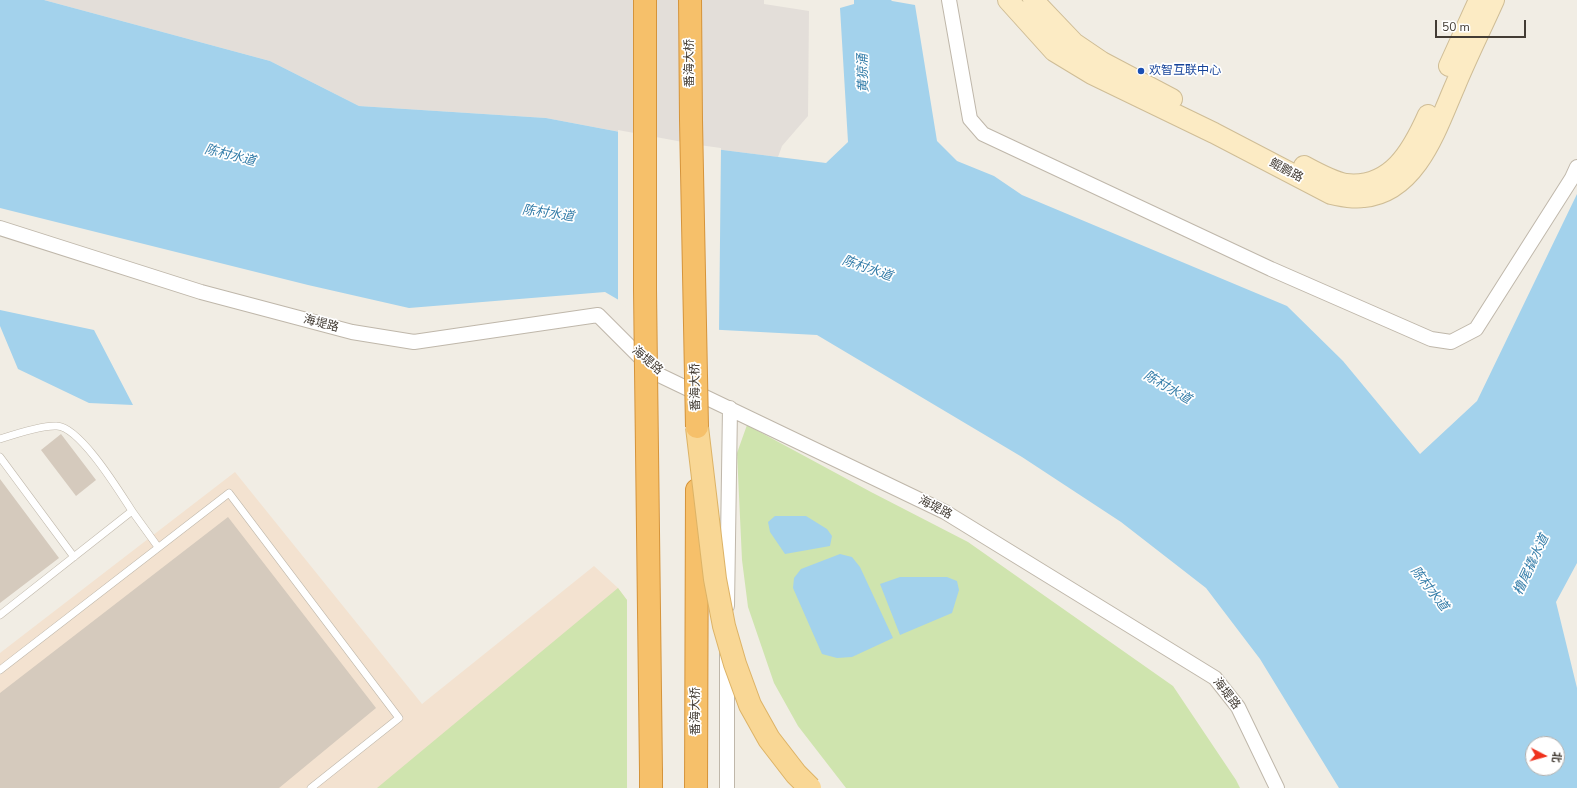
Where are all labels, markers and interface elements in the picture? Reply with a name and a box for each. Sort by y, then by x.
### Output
scale bar [1437,12,1528,38]
text: 50 m [1442,19,1470,35]
street label: 番海大桥 [683,39,697,87]
water label: 黄猄涌 [856,53,872,93]
place label: 欢智互联中心 [1149,64,1221,78]
marker: 欢智互联中心 [1136,66,1146,76]
water label: 陈村水道 [203,142,257,170]
street label: 鲲鹏路 [1267,156,1305,186]
water label: 陈村水道 [521,203,575,225]
water label: 陈村水道 [840,253,894,285]
street label: 海堤路 [302,312,340,336]
street label: 海堤路 [629,344,665,378]
street label: 番海大桥 [688,363,704,411]
water label: 陈村水道 [1141,368,1193,408]
street label: 海堤路 [916,493,954,523]
water label: 橹尾撬水道 [1511,532,1553,598]
water label: 陈村水道 [1407,564,1451,614]
street label: 海堤路 [1209,675,1243,713]
street label: 番海大桥 [689,687,703,735]
north arrow [1525,736,1565,776]
text: 北 [1548,751,1564,763]

